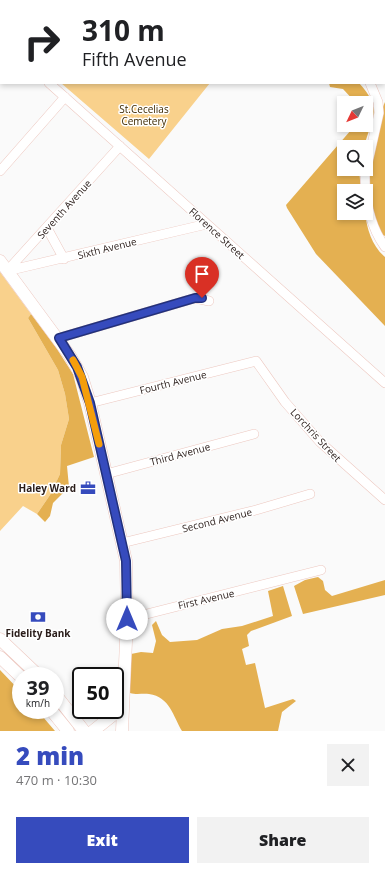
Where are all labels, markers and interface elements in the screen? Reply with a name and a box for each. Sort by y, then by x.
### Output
text: 310 m [82,11,165,49]
icon: right [16,16,68,68]
text: Fifth Avenue [82,47,187,71]
north arrow [337,96,373,132]
map controls [337,96,373,220]
park label: St.Cecelias Cemetery [119,102,169,128]
button: search [337,140,373,176]
street label: Seventh Avenue [34,176,95,242]
button: layers [337,184,373,220]
street label: Florence Street [186,204,248,262]
street label: Sixth Avenue [76,234,138,262]
pin [185,257,219,298]
icon: arrive [191,263,213,285]
street label: Fourth Avenue [138,367,208,397]
street label: Lorchris Street [288,405,345,465]
street label: Third Avenue [148,439,212,469]
office icon: Haley Ward [79,479,97,497]
place label: Haley Ward [18,481,76,495]
street label: Second Avenue [181,504,254,535]
street label: First Avenue [176,586,236,612]
position arrow [106,598,148,640]
bank icon: Fidelity Bank [29,608,47,626]
place label: Fidelity Bank [5,626,71,640]
speed limit sign: 50 [72,667,124,719]
text: 39 [27,674,49,701]
text: km/h [26,696,50,710]
text: 2 min [16,739,84,772]
button: close [327,744,369,786]
text: 470 m · 10:30 [16,771,97,789]
button: Exit [16,817,189,863]
button: Share [197,817,369,863]

